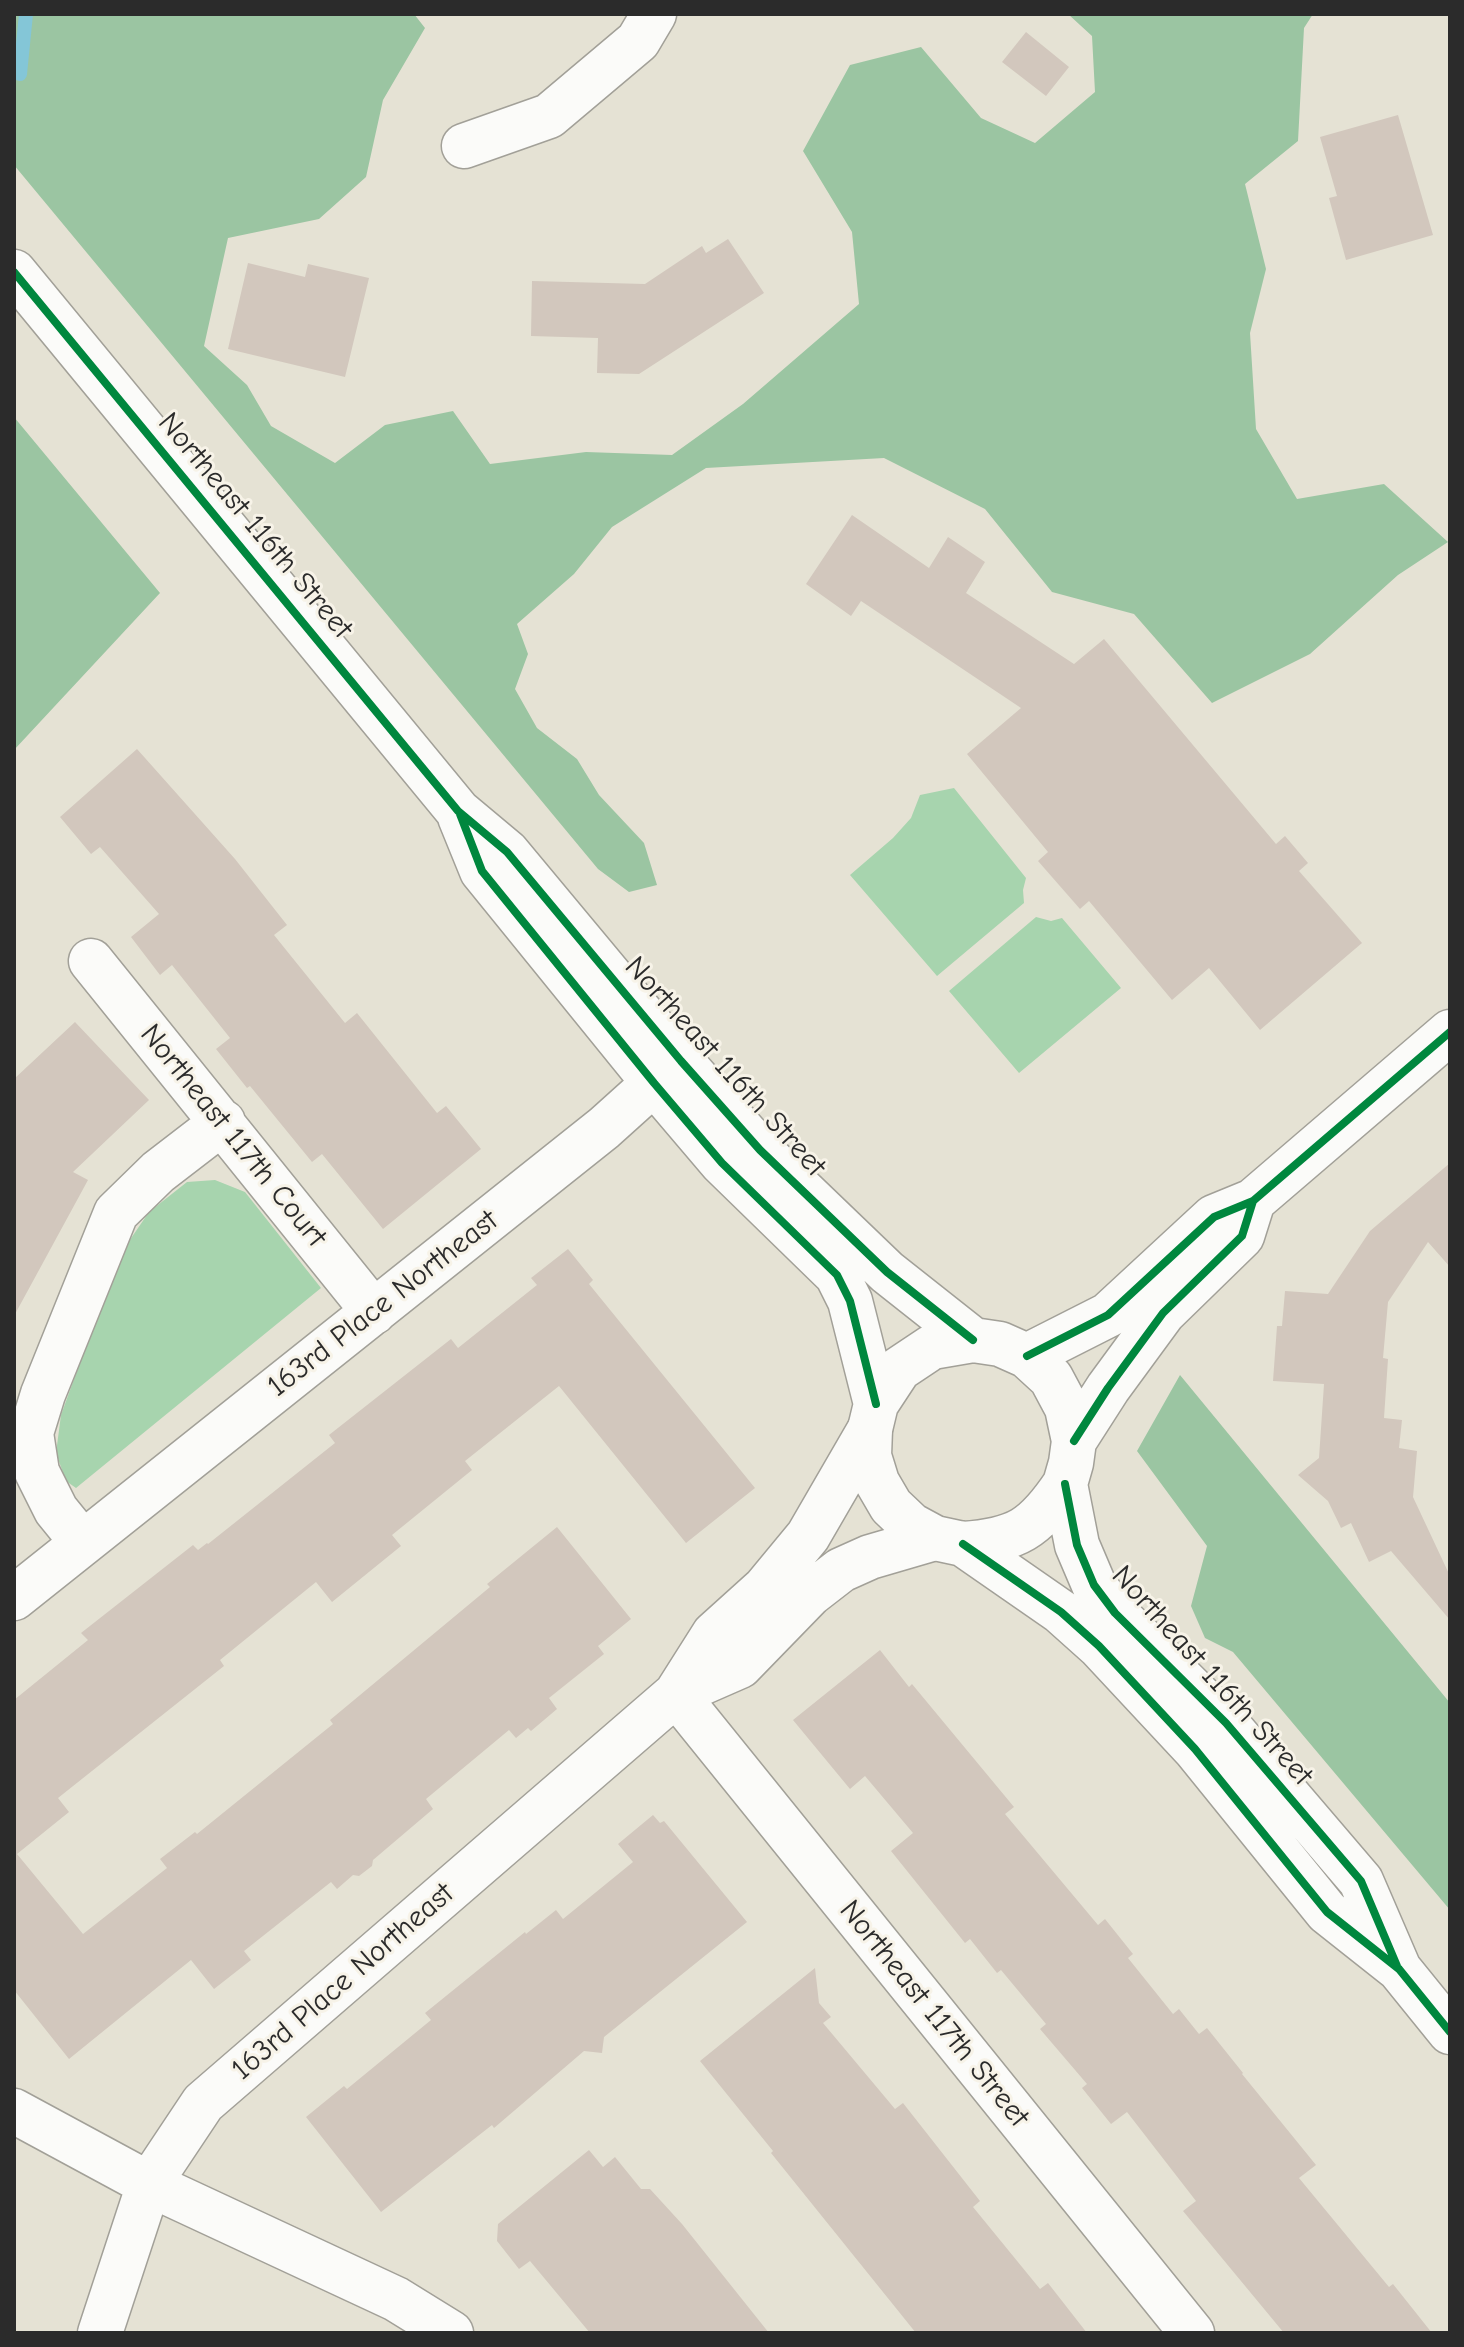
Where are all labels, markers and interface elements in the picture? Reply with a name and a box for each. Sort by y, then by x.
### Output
street label: Northeast 116th Street [150,406,360,646]
street label: Northeast 116th Street [617,950,833,1184]
street label: Northeast 117th Court [132,1017,334,1255]
street label: 163rd Place Northeast [261,1203,505,1405]
street label: Northeast 116th Street [1104,1559,1320,1793]
street label: 163rd Place Northeast [225,1876,461,2088]
street label: Northeast 117th Street [831,1893,1037,2135]

